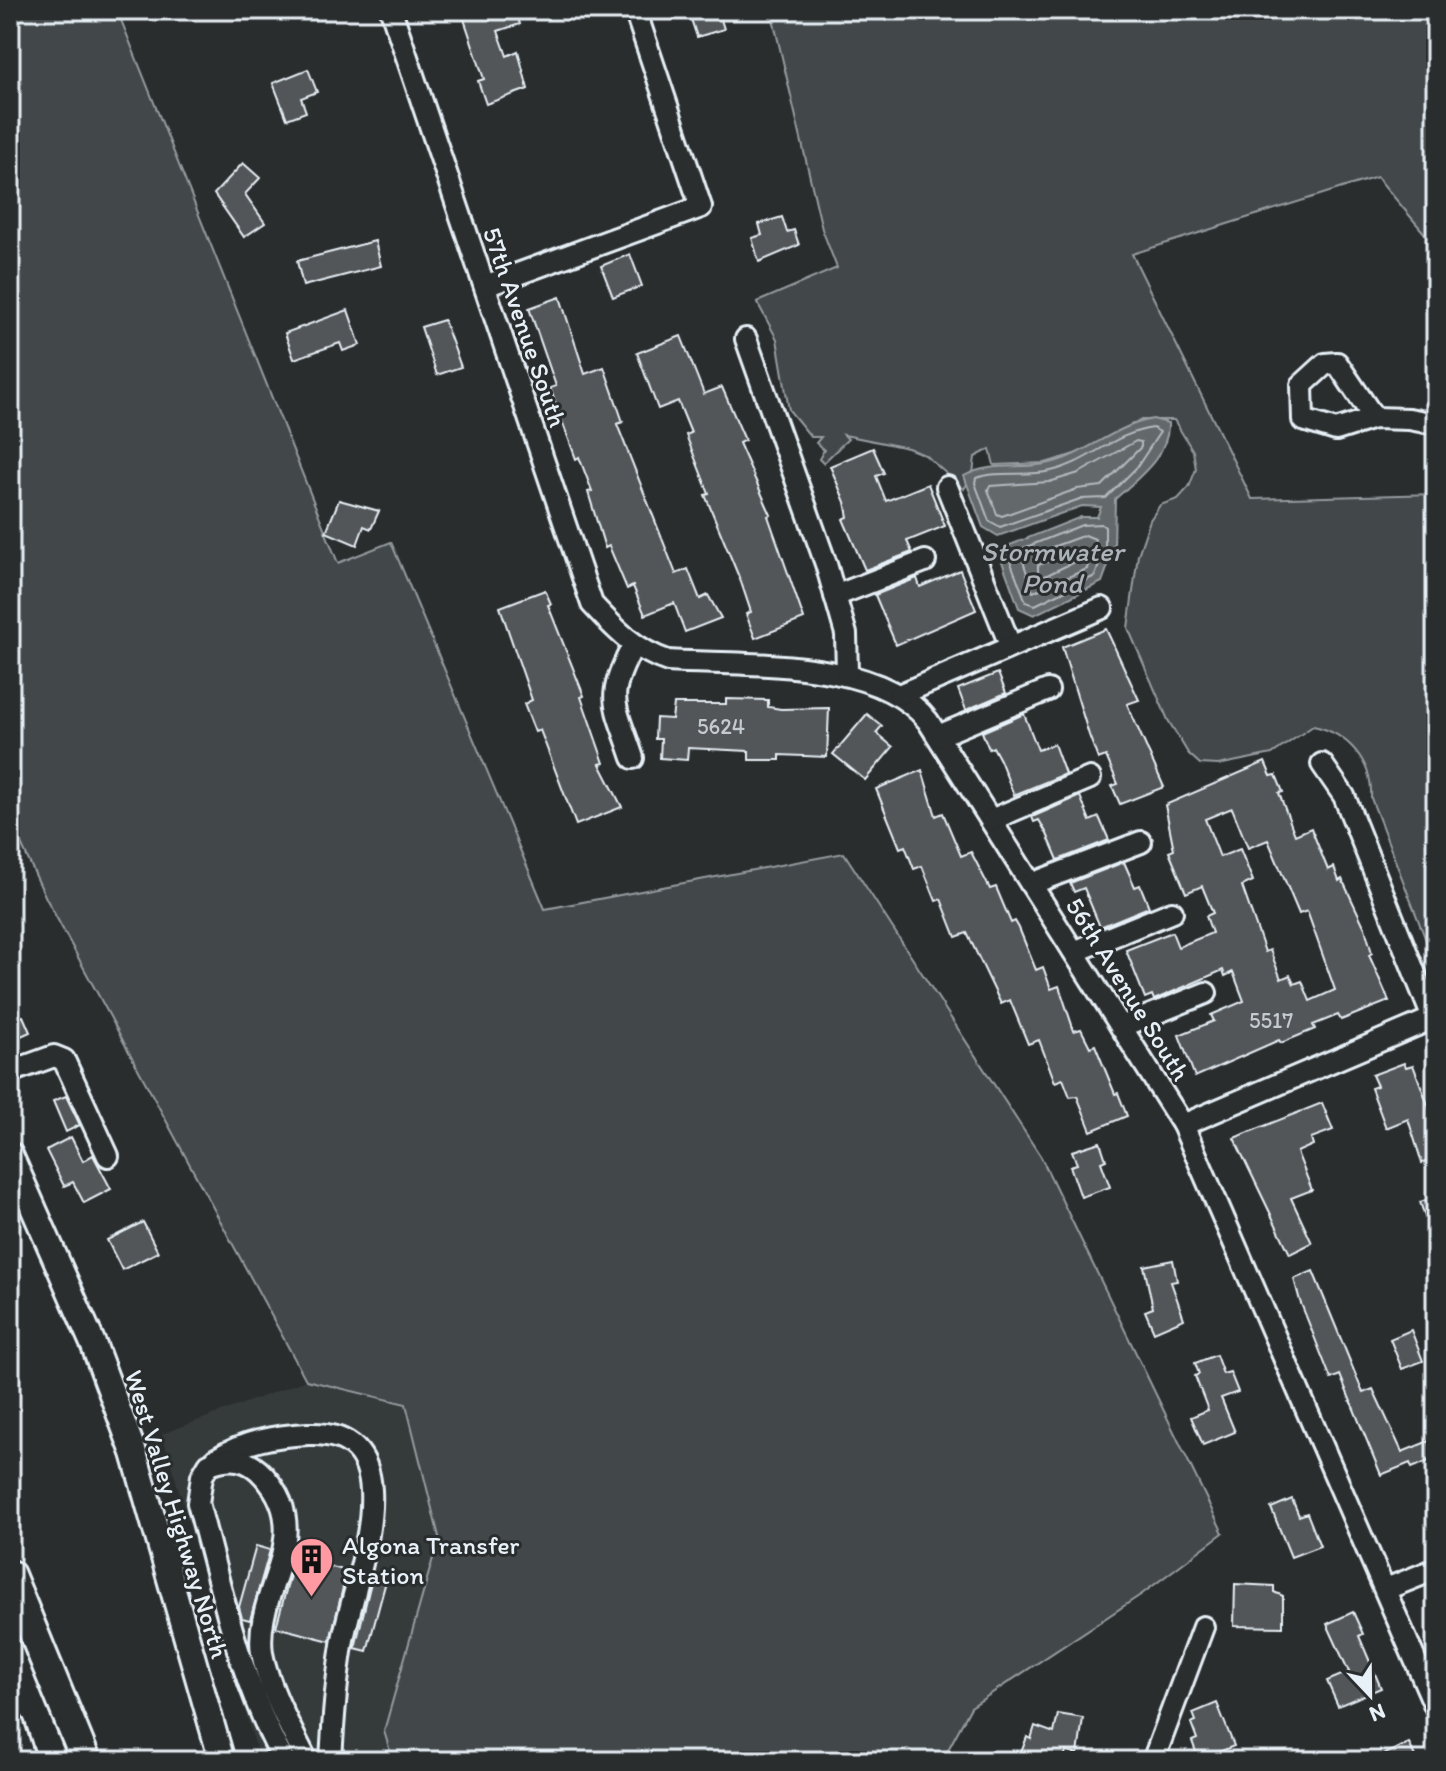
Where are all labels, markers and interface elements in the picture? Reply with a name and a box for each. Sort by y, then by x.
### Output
street label: 57th Avenue South [476,223,574,431]
water label: Stormwater Pond [981,534,1126,600]
house number: 5624 [697,713,745,740]
street label: 56th Avenue South [1059,892,1197,1086]
house number: 5517 [1249,1007,1293,1034]
street label: West Valley Highway North [118,1366,236,1662]
place label: Algona Transfer Station [342,1529,520,1591]
building icon: Algona Transfer Station [287,1536,335,1599]
north arrow [1330,1655,1410,1735]
text: N [1365,1698,1389,1728]

